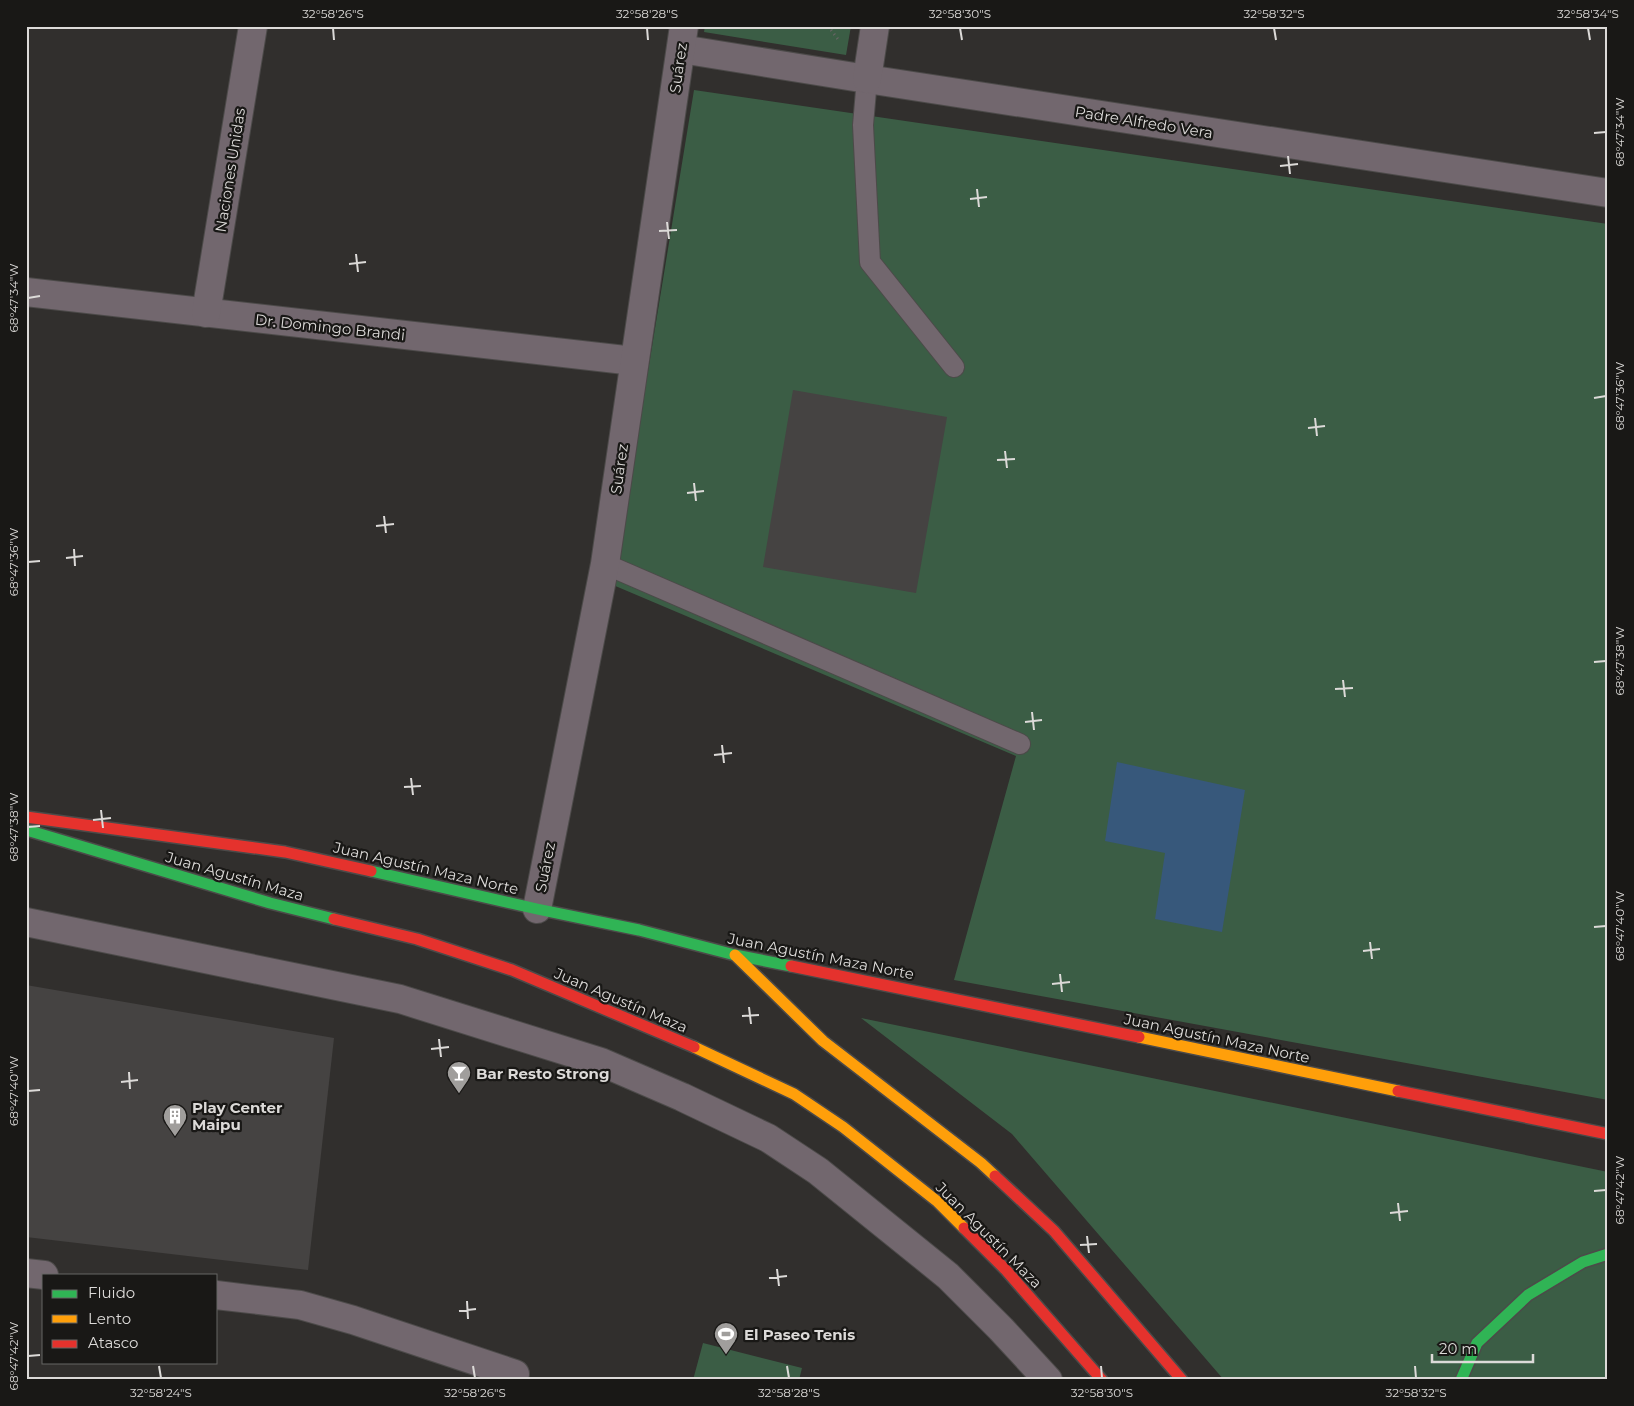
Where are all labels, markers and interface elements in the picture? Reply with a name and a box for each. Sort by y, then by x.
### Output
text: 32°58'26"S [302,6,364,21]
text: 32°58'28"S [616,6,678,21]
text: 32°58'30"S [929,6,991,21]
text: 32°58'32"S [1243,6,1305,21]
text: 32°58'34"S [1557,6,1619,21]
street label: Suárez [665,41,691,94]
text: 68°47'34"W [1612,97,1627,167]
street label: Padre Alfredo Vera [1074,102,1214,142]
street label: Naciones Unidas [211,106,249,234]
text: 68°47'34"W [6,263,21,333]
street label: Dr. Domingo Brandi [254,310,406,344]
text: 68°47'36"W [1612,362,1627,430]
street label: Suárez [606,442,632,495]
text: 68°47'36"W [6,528,21,596]
text: 68°47'38"W [1612,626,1627,696]
text: 68°47'38"W [6,792,21,862]
street label: Juan Agustín Maza Norte [331,837,520,899]
street label: Suárez [531,840,559,894]
street label: Juan Agustín Maza [163,847,306,905]
text: 68°47'40"W [1612,891,1627,961]
street label: Juan Agustín Maza Norte [725,928,916,983]
street label: Juan Agustín Maza [551,963,690,1037]
street label: Juan Agustín Maza Norte [1121,1009,1312,1067]
text: 68°47'40"W [6,1056,21,1126]
bar icon: Bar Resto Strong [446,1060,472,1094]
place label: Bar Resto Strong [476,1064,609,1083]
place label: Play Center Maipu [192,1098,283,1134]
building icon: Play Center Maipu [162,1103,188,1137]
text: 68°47'42"W [1612,1156,1627,1224]
street label: Juan Agustín Maza [931,1177,1046,1292]
legend [42,1274,218,1364]
text: Fluido [88,1283,135,1302]
text: Lento [88,1309,131,1328]
sports icon: El Paseo Tenis [713,1321,739,1355]
text: 68°47'42"W [6,1322,21,1390]
place label: El Paseo Tenis [744,1325,855,1344]
scale bar [1432,1331,1533,1363]
text: Atasco [88,1333,138,1352]
text: 20 m [1439,1339,1477,1358]
text: 32°58'24"S [130,1385,192,1400]
text: 32°58'26"S [444,1385,506,1400]
text: 32°58'28"S [758,1385,820,1400]
text: 32°58'30"S [1071,1385,1133,1400]
text: 32°58'32"S [1385,1385,1447,1400]

